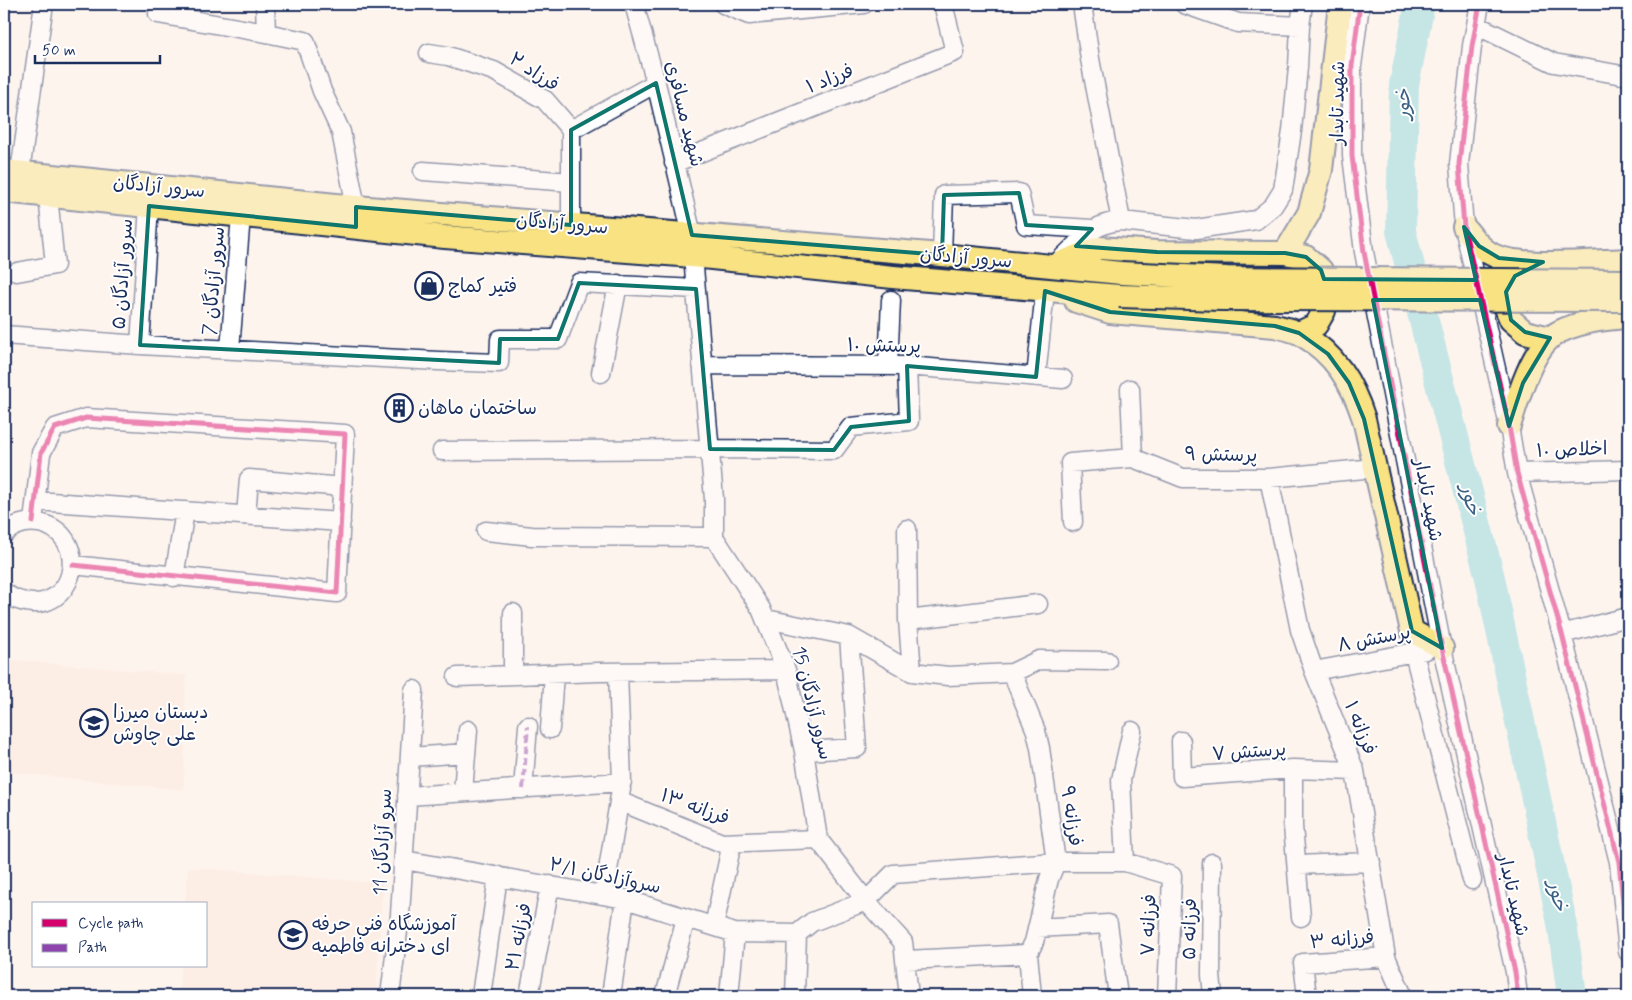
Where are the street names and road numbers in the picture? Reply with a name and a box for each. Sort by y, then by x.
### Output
street label: فرزاد ۲ [504,47,564,97]
street label: شهید مسافری [659,58,709,170]
street label: فرزاد ۱ [803,58,857,100]
street label: شهید تابدار [1325,61,1351,147]
street label: سرور آزادگان [112,170,206,204]
street label: سرور آزادگان [515,208,609,240]
street label: سرور آزادگان ۵ [107,218,139,330]
street label: سرور آزادگان 7 [197,226,231,336]
street label: سرور آزادگان [919,242,1013,274]
street label: پرستش ۱۰ [847,333,921,359]
street label: اخلاص ۱۰ [1536,436,1608,464]
street label: پرستش ۹ [1184,442,1258,468]
street label: شهید تابدار [1407,454,1448,544]
street label: پرستش ۸ [1335,620,1413,658]
street label: سرور آزادگان 15 [786,644,838,762]
street label: فرزانه ۱ [1338,697,1382,759]
street label: پرستش ۷ [1211,737,1287,767]
street label: فرزانه ۱۳ [657,783,733,831]
street label: فرزانه ۹ [1054,784,1088,848]
street label: سرو آزادگان 11 [368,788,398,896]
street label: شهید تابدار [1491,849,1535,939]
street label: ۲/۱ سروآزادگان [547,852,663,900]
street label: فرزانه ۷ [1135,893,1163,957]
street label: فرزانه ۵ [1177,898,1203,960]
street label: فرزانه ۲۱ [500,901,538,973]
street label: فرزانه ۳ [1309,925,1375,955]

